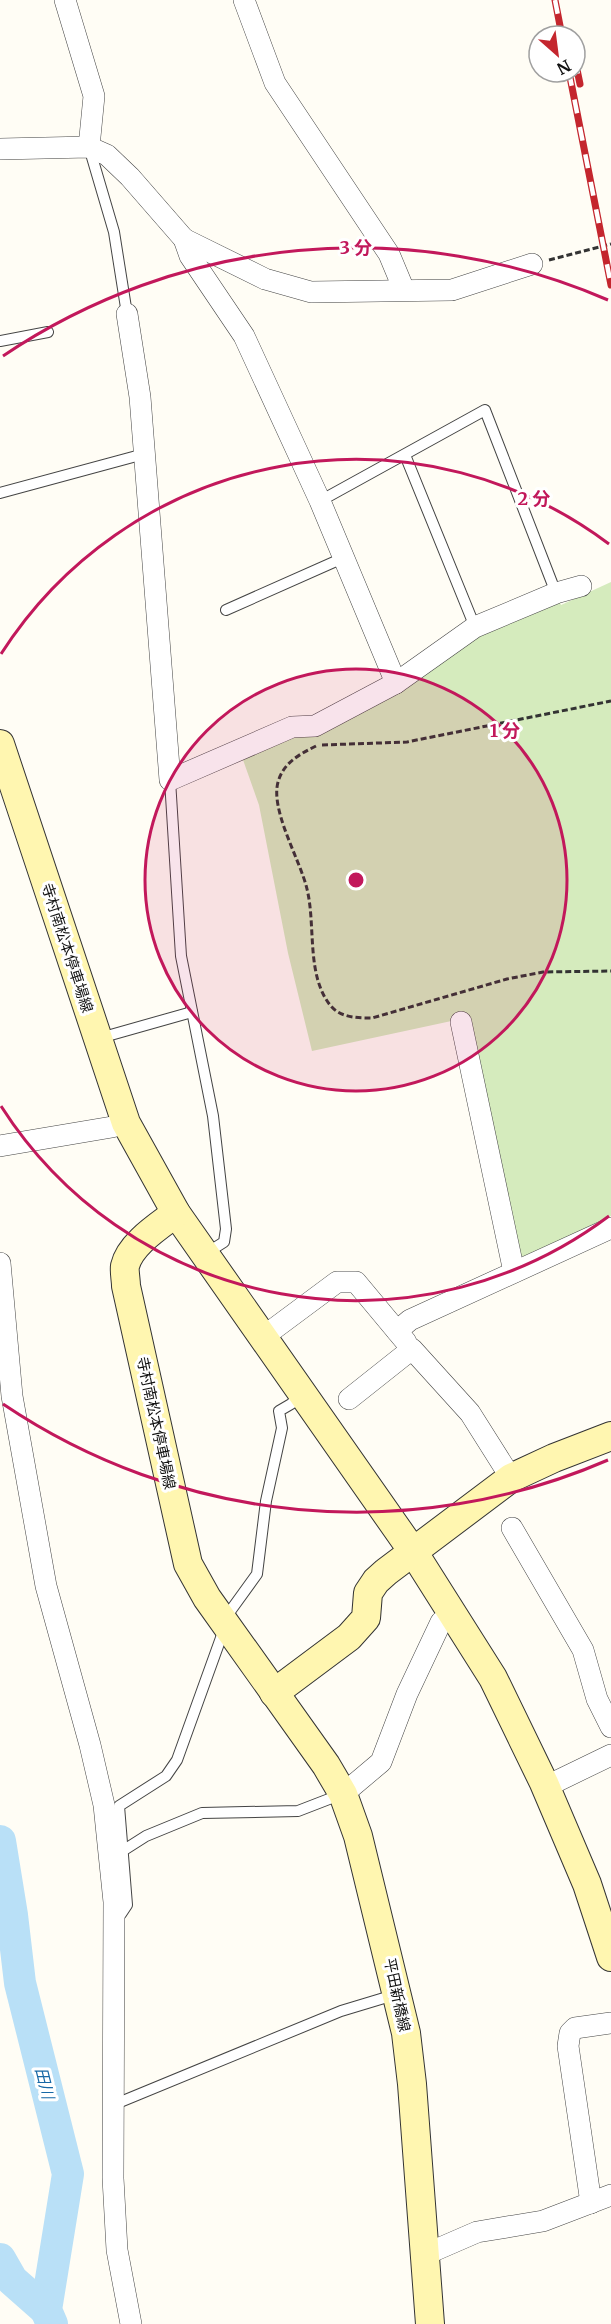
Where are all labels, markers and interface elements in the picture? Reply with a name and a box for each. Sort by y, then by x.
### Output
north arrow [527,24,587,84]
text: N [553,55,574,79]
text: 3 分 [340,236,372,259]
text: 2 分 [518,487,550,510]
text: 1 分 [490,719,520,742]
centre of rings [346,870,366,890]
street label: 寺村南松本停車場線 [38,881,97,1015]
street label: 寺村南松本停車場線 [133,1355,180,1491]
street label: 平田新橋線 [380,1956,415,2034]
water label: 田川 [31,2065,59,2103]

